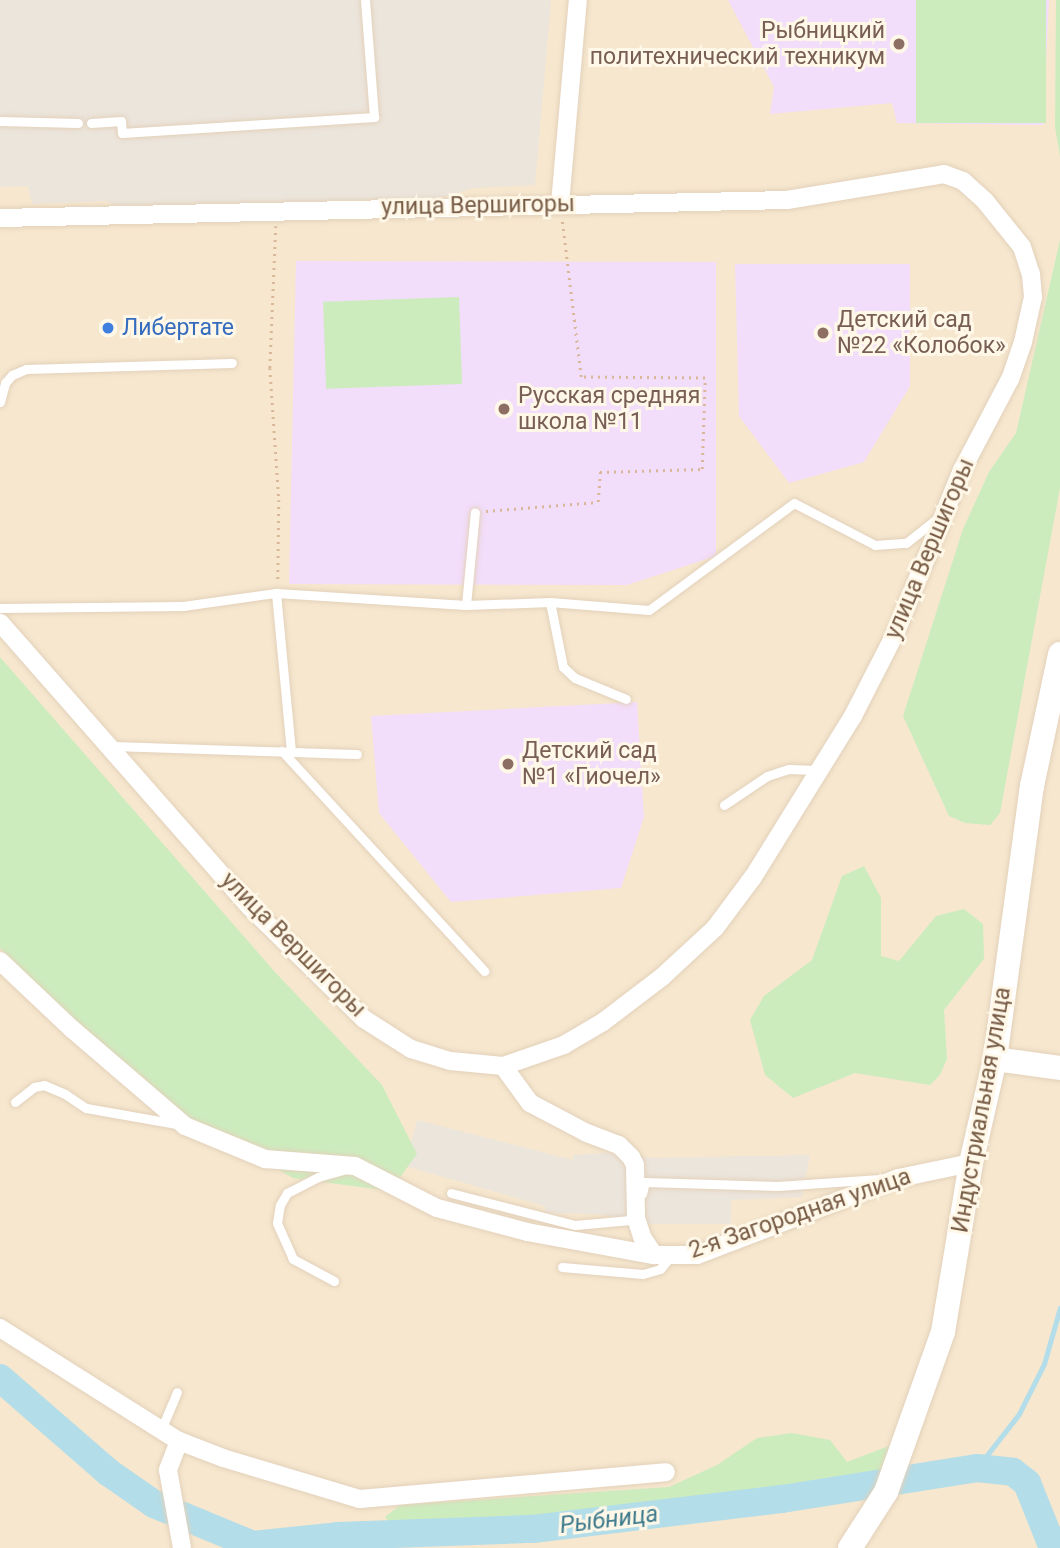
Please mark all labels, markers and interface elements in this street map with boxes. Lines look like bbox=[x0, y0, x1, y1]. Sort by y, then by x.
place label: Рыбницкий политехнический техникум bbox=[590, 17, 885, 71]
marker: Рыбницкий политехнический техникум bbox=[891, 36, 907, 52]
street label: улица Вершигоры bbox=[381, 191, 575, 221]
place label: Детский сад №22 «Колобок» bbox=[837, 306, 1006, 360]
place label: Либертате bbox=[122, 314, 234, 342]
marker: Либертате bbox=[100, 320, 116, 336]
marker: Детский сад №22 «Колобок» bbox=[815, 325, 831, 341]
place label: Русская средняя школа №11 bbox=[518, 382, 700, 436]
marker: Русская средняя школа №11 bbox=[496, 401, 512, 417]
street label: улица Вершигоры bbox=[879, 455, 981, 643]
place label: Детский сад №1 «Гиочел» bbox=[522, 737, 661, 791]
marker: Детский сад №1 «Гиочел» bbox=[500, 756, 516, 772]
street label: улица Вершигоры bbox=[215, 867, 371, 1023]
street label: Индустриальная улица bbox=[947, 985, 1017, 1235]
street label: 2-я Загородная улица bbox=[686, 1163, 914, 1265]
water label: Рыбница bbox=[558, 1500, 660, 1540]

